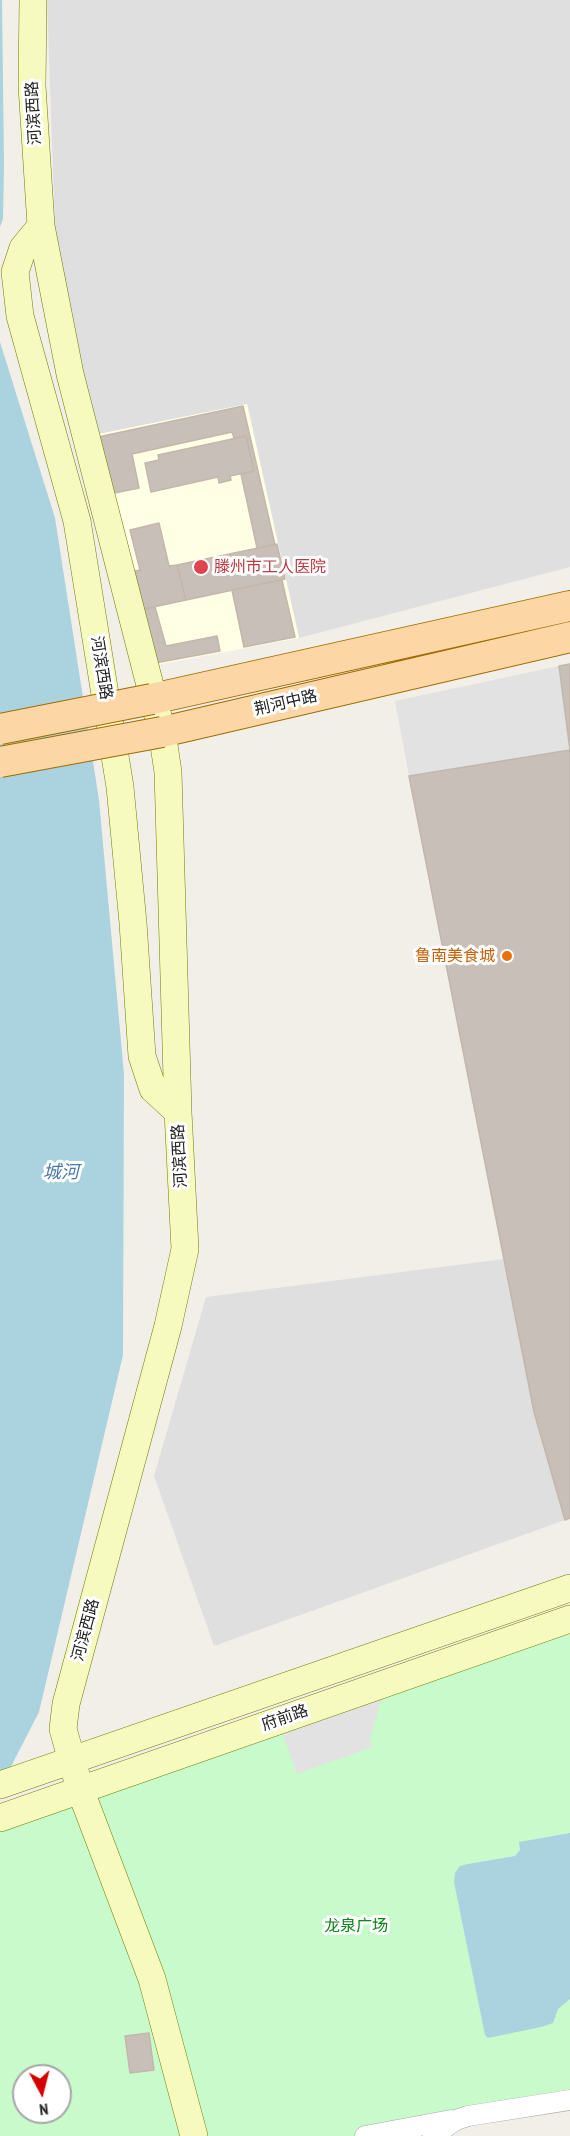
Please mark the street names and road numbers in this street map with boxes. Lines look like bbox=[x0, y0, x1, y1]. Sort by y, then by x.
street label: 河滨西路 bbox=[23, 81, 45, 145]
street label: 河滨西路 bbox=[87, 635, 115, 701]
street label: 荆河中路 bbox=[253, 686, 319, 720]
street label: 河滨西路 bbox=[169, 1124, 191, 1188]
street label: 河滨西路 bbox=[68, 1597, 104, 1663]
street label: 府前路 bbox=[259, 1701, 311, 1735]

